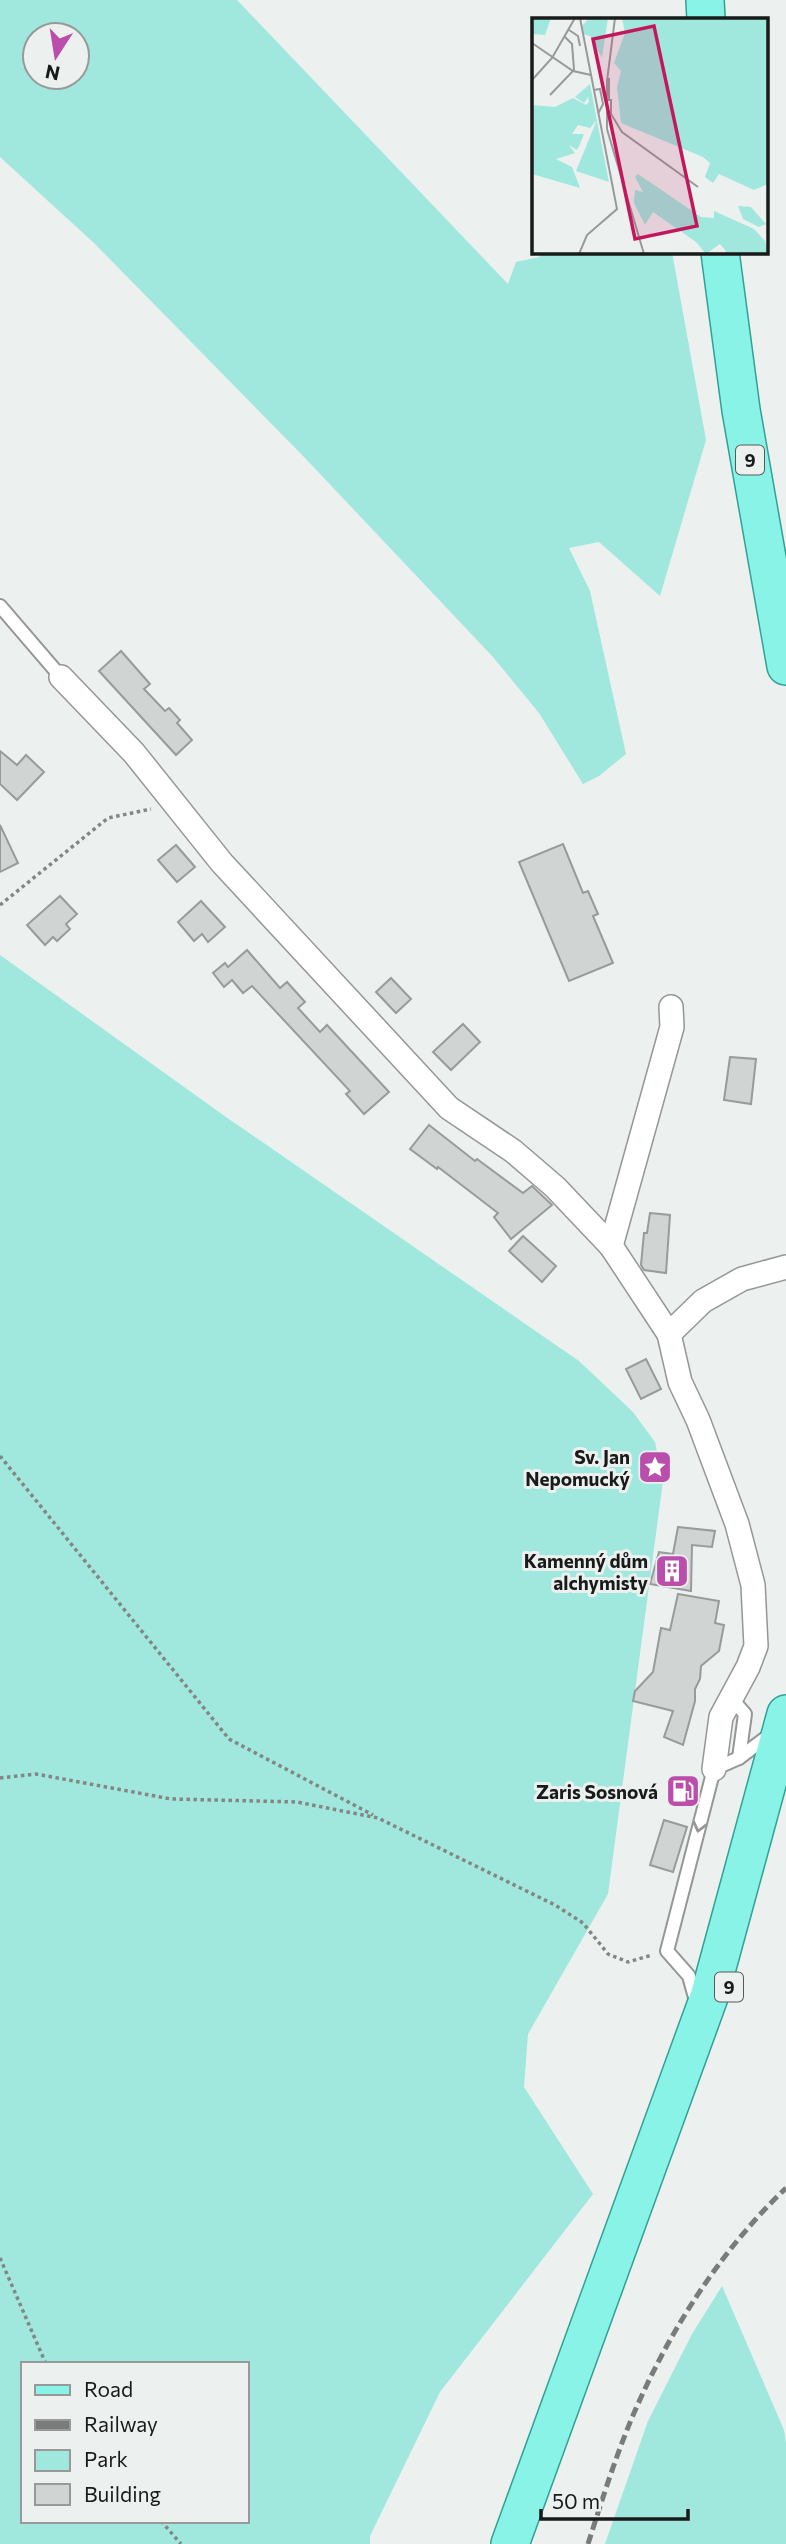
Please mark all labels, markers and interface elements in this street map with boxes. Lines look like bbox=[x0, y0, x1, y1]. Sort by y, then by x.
inset map bbox=[532, 18, 768, 254]
north arrow bbox=[21, 21, 91, 91]
text: N bbox=[43, 60, 62, 86]
road number: 9 bbox=[736, 446, 764, 474]
place label: Sv. Jan Nepomucký bbox=[525, 1445, 631, 1490]
place icon: Sv. Jan Nepomucký bbox=[636, 1448, 674, 1486]
place label: Kamenný dům alchymisty bbox=[524, 1549, 649, 1594]
building icon: Kamenný dům alchymisty bbox=[653, 1552, 691, 1590]
fuel station icon: Zaris Sosnová bbox=[664, 1772, 702, 1810]
place label: Zaris Sosnová bbox=[536, 1780, 658, 1803]
one-way arrow bbox=[693, 1821, 707, 1833]
road number: 9 bbox=[715, 1972, 743, 2001]
legend bbox=[21, 2362, 248, 2523]
text: Road bbox=[84, 2376, 133, 2401]
text: Railway bbox=[84, 2411, 158, 2436]
text: Park bbox=[84, 2446, 128, 2471]
scale bar bbox=[541, 2478, 688, 2522]
text: Building bbox=[84, 2481, 161, 2506]
text: 50 m bbox=[552, 2488, 600, 2513]

